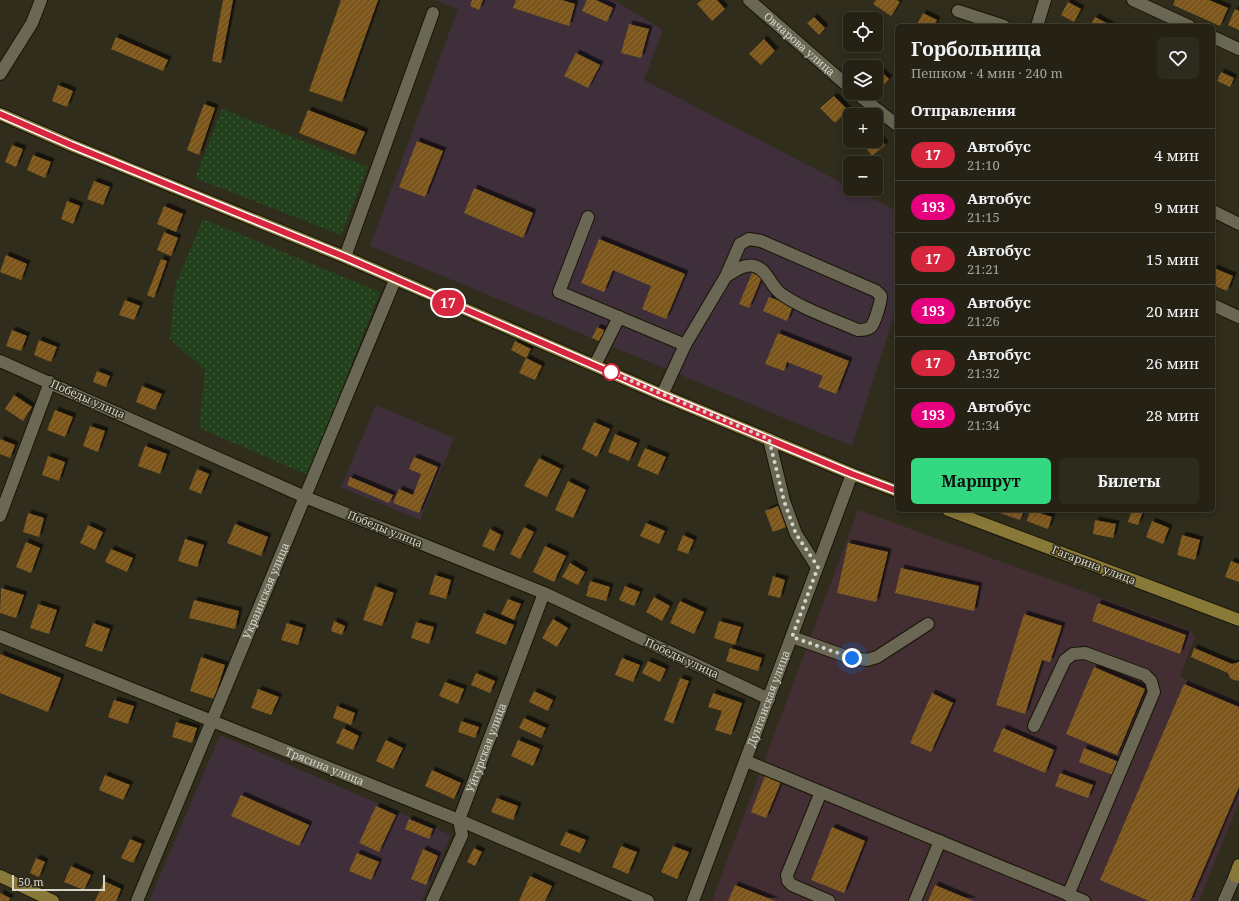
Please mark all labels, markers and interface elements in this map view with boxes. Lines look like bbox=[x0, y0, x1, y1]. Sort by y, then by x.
street label: Овчарова улица bbox=[761, 8, 839, 79]
map controls bbox=[843, 12, 883, 196]
button: locate bbox=[843, 12, 883, 52]
text: Горбольница bbox=[911, 36, 1042, 62]
button: heart bbox=[1157, 37, 1199, 79]
button: layers bbox=[843, 60, 883, 100]
text: Пешком · 4 мин · 240 m bbox=[911, 64, 1063, 82]
text: Отправления bbox=[911, 100, 1016, 120]
button: + bbox=[843, 108, 883, 148]
text: Автобус bbox=[967, 136, 1031, 156]
text: 17 bbox=[925, 145, 941, 164]
text: 4 мин bbox=[1154, 145, 1199, 165]
button: − bbox=[843, 156, 883, 196]
text: 21:10 bbox=[967, 156, 1000, 174]
text: Автобус bbox=[967, 188, 1031, 208]
text: 193 bbox=[921, 197, 945, 216]
text: 9 мин bbox=[1154, 197, 1199, 217]
text: 21:15 bbox=[967, 208, 1000, 226]
text: Автобус bbox=[967, 240, 1031, 260]
text: 17 bbox=[925, 249, 941, 268]
text: 15 мин bbox=[1146, 249, 1199, 269]
text: 21:21 bbox=[967, 260, 1000, 278]
line badge: 17 bbox=[430, 290, 466, 316]
text: Автобус bbox=[967, 292, 1031, 312]
text: 17 bbox=[440, 293, 456, 312]
text: 193 bbox=[921, 301, 945, 320]
text: 20 мин bbox=[1146, 301, 1199, 321]
text: 21:26 bbox=[967, 312, 1000, 330]
text: Автобус bbox=[967, 344, 1031, 364]
text: 17 bbox=[925, 353, 941, 372]
text: 26 мин bbox=[1146, 353, 1199, 373]
unlabelled marker bbox=[602, 363, 620, 381]
text: 21:32 bbox=[967, 364, 1000, 382]
street label: Победы улица bbox=[49, 375, 128, 422]
text: Автобус bbox=[967, 396, 1031, 416]
text: 193 bbox=[921, 405, 945, 424]
text: 28 мин bbox=[1146, 405, 1199, 425]
text: 21:34 bbox=[967, 416, 1000, 434]
button: Маршрут bbox=[911, 458, 1051, 504]
button: Билеты bbox=[1059, 458, 1199, 504]
street label: Победы улица bbox=[345, 507, 425, 550]
street label: Украинская улица bbox=[239, 540, 292, 641]
street label: Гагарина улица bbox=[1050, 542, 1138, 587]
street label: Победы улица bbox=[643, 634, 722, 681]
street label: Дунганская улица bbox=[743, 648, 793, 749]
your location bbox=[842, 648, 862, 668]
street label: Уйгурская улица bbox=[462, 701, 509, 794]
street label: Трясина улица bbox=[283, 743, 367, 788]
scale bar bbox=[12, 873, 105, 892]
text: 50 m bbox=[18, 874, 44, 889]

